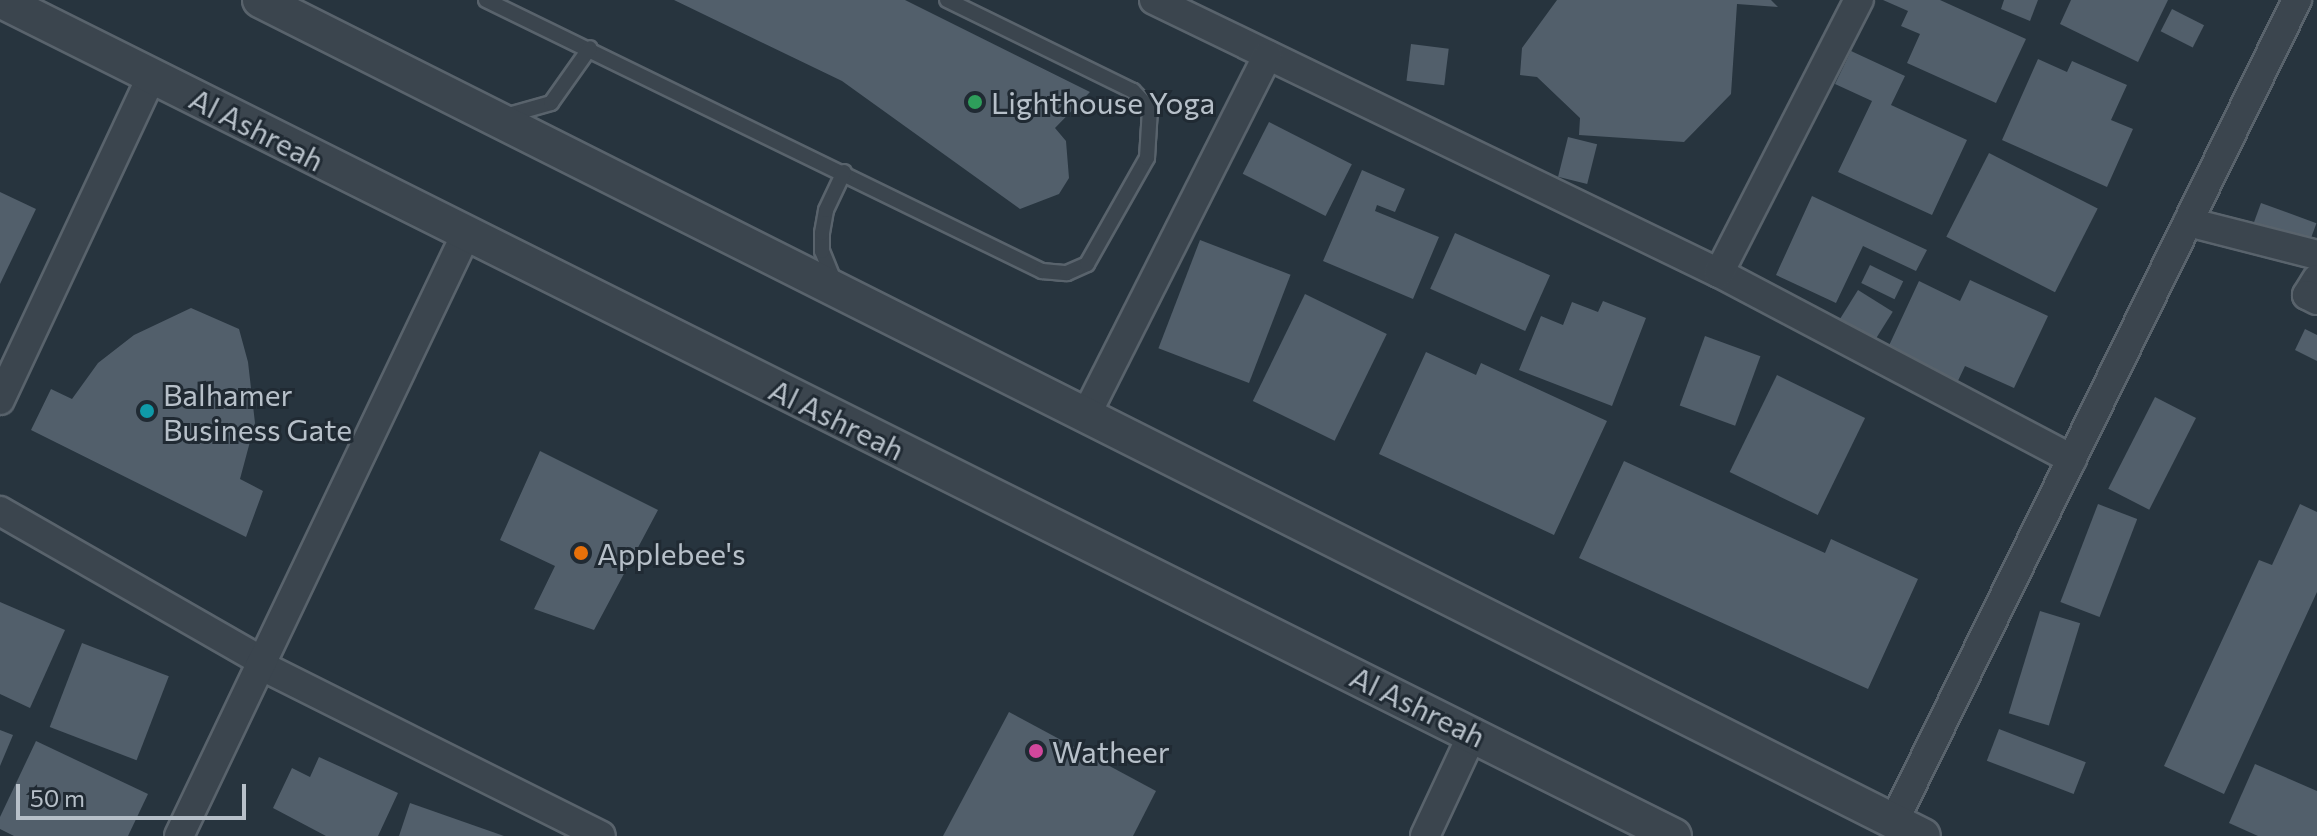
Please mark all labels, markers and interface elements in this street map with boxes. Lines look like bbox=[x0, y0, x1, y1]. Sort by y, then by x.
street label: Al Ashreah bbox=[184, 80, 330, 178]
place label: Lighthouse Yoga bbox=[991, 84, 1215, 120]
marker: Lighthouse Yoga bbox=[966, 93, 984, 111]
street label: Al Ashreah bbox=[764, 371, 910, 467]
place label: Balhamer Business Gate bbox=[163, 376, 352, 446]
marker: Balhamer Business Gate bbox=[138, 402, 156, 420]
place label: Applebee's bbox=[597, 535, 746, 571]
marker: Applebee's bbox=[572, 544, 590, 562]
street label: Al Ashreah bbox=[1345, 658, 1491, 754]
place label: Watheer bbox=[1052, 733, 1170, 769]
marker: Watheer bbox=[1027, 742, 1045, 760]
scale bar bbox=[20, 768, 250, 818]
text: 50 m bbox=[30, 783, 85, 812]

